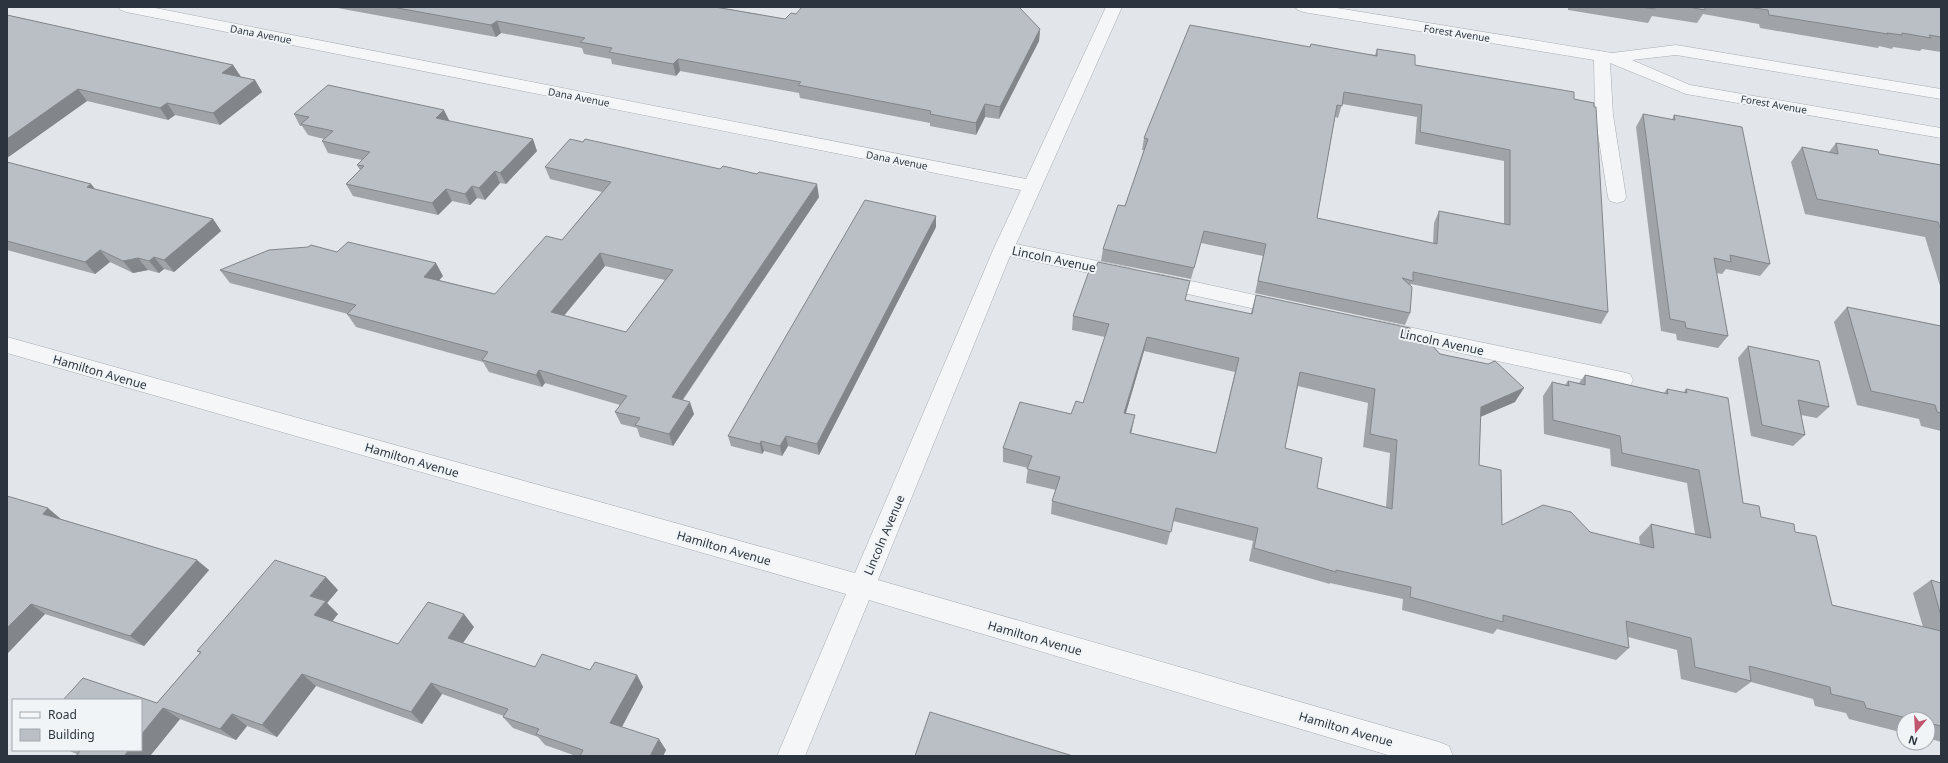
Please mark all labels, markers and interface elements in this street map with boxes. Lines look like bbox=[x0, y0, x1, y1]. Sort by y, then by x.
street label: Dana Avenue bbox=[229, 21, 293, 47]
street label: Forest Avenue bbox=[1423, 21, 1491, 45]
street label: Dana Avenue bbox=[547, 84, 611, 110]
street label: Forest Avenue bbox=[1740, 91, 1809, 117]
street label: Dana Avenue bbox=[865, 147, 929, 173]
street label: Lincoln Avenue bbox=[1010, 242, 1098, 276]
street label: Lincoln Avenue bbox=[1398, 325, 1486, 359]
street label: Hamilton Avenue bbox=[51, 350, 149, 394]
street label: Hamilton Avenue bbox=[363, 438, 461, 482]
street label: Lincoln Avenue bbox=[859, 492, 909, 578]
street label: Hamilton Avenue bbox=[675, 526, 773, 570]
street label: Hamilton Avenue bbox=[986, 616, 1084, 660]
legend bbox=[12, 699, 142, 751]
text: Road bbox=[48, 706, 77, 723]
street label: Hamilton Avenue bbox=[1297, 707, 1395, 751]
north arrow bbox=[1896, 711, 1936, 751]
text: Building bbox=[48, 726, 95, 743]
text: N bbox=[1906, 732, 1919, 750]

